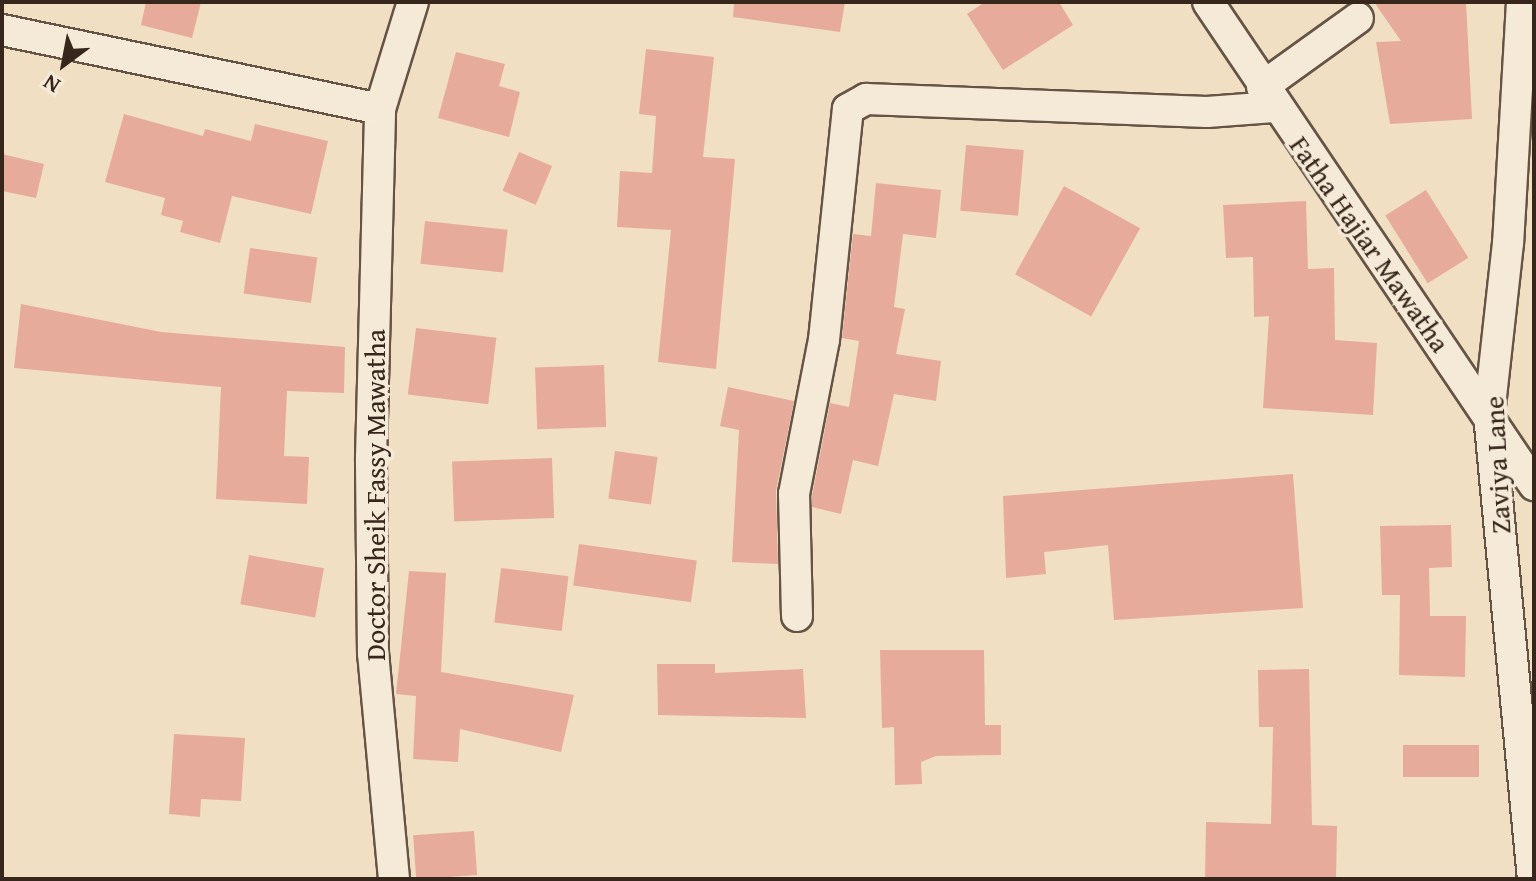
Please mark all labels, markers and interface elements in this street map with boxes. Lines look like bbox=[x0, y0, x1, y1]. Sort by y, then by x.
north arrow bbox=[24, 24, 104, 104]
text: N bbox=[37, 67, 66, 102]
street label: Fatha Hajiar Mawatha bbox=[1283, 129, 1457, 359]
street label: Doctor Sheik Fassy Mawatha bbox=[358, 329, 392, 661]
street label: Zaviya Lane bbox=[1477, 395, 1517, 535]

